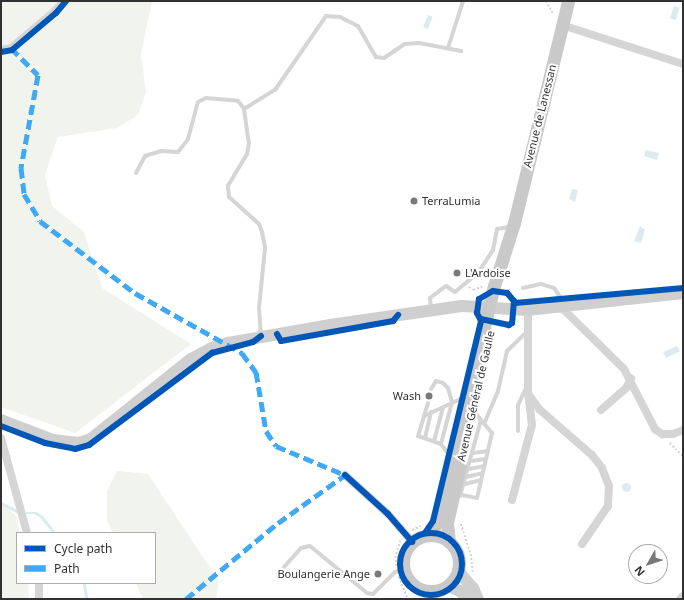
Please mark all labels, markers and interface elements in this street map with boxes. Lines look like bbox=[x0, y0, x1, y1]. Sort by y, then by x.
street label: Avenue de Lanessan bbox=[521, 63, 559, 169]
place label: TerraLumia bbox=[422, 194, 480, 208]
marker: TerraLumia bbox=[409, 196, 419, 206]
place label: L'Ardoise bbox=[465, 266, 511, 280]
marker: L'Ardoise bbox=[452, 268, 462, 278]
street label: Avenue Général de Gaulle bbox=[455, 329, 497, 463]
place label: Wash bbox=[393, 389, 421, 403]
marker: Wash bbox=[424, 391, 434, 401]
legend bbox=[16, 532, 156, 584]
text: Cycle path bbox=[54, 540, 112, 557]
north arrow bbox=[628, 544, 668, 584]
text: Path bbox=[54, 560, 80, 577]
text: N bbox=[630, 563, 648, 579]
place label: Boulangerie Ange bbox=[277, 567, 370, 581]
marker: Boulangerie Ange bbox=[373, 569, 383, 579]

